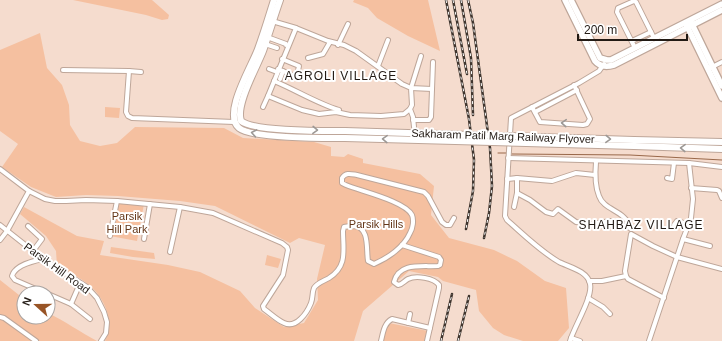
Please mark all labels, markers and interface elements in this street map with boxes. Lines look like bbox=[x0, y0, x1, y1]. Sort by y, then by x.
scale bar bbox=[578, 16, 687, 42]
text: 200 m bbox=[584, 23, 617, 37]
district label: AGROLI VILLAGE bbox=[285, 69, 397, 83]
one-way arrow bbox=[561, 119, 567, 128]
one-way arrow bbox=[312, 126, 318, 135]
street label: Sakharam Patil Marg Railway Flyover bbox=[411, 127, 595, 145]
one-way arrow bbox=[251, 129, 258, 137]
one-way arrow bbox=[382, 135, 388, 143]
one-way arrow bbox=[605, 135, 611, 143]
one-way arrow bbox=[680, 143, 686, 152]
park label: Parsik Hill Park bbox=[107, 210, 148, 235]
park label: Parsik Hills bbox=[349, 218, 404, 230]
district label: SHAHBAZ VILLAGE bbox=[578, 218, 704, 232]
street label: Parsik Hill Road bbox=[22, 240, 92, 296]
north arrow bbox=[16, 285, 56, 325]
text: N bbox=[20, 296, 34, 307]

